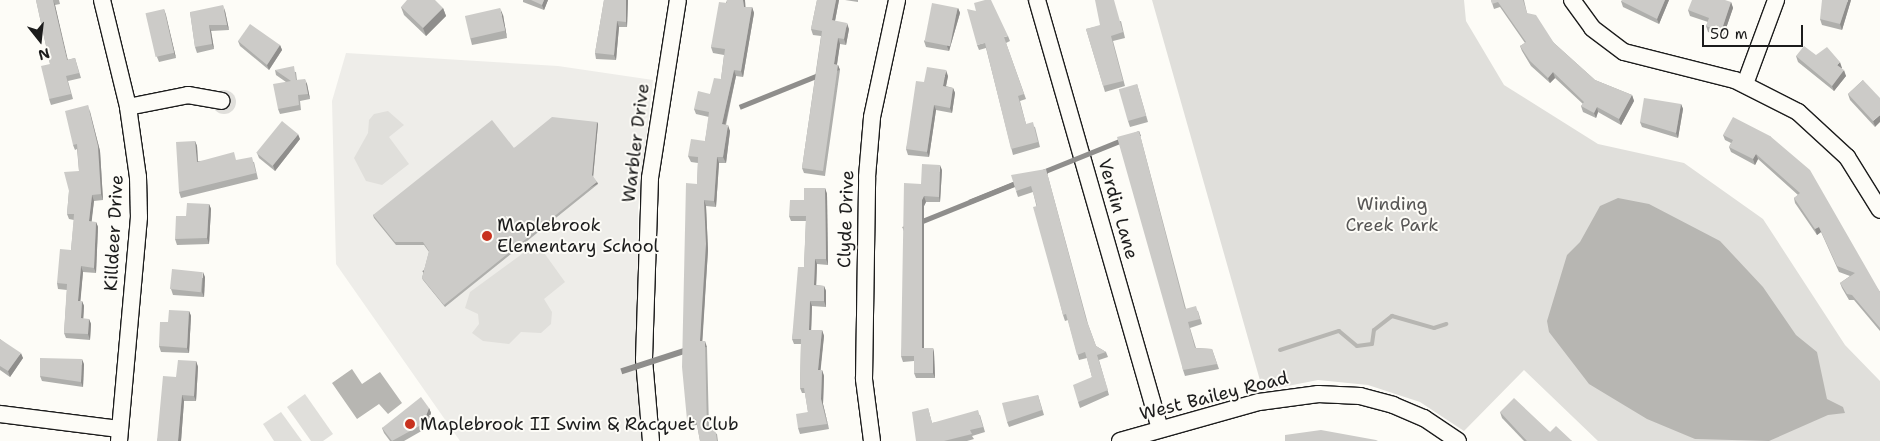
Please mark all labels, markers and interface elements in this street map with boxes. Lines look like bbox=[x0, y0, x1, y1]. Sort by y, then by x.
north arrow bbox=[15, 15, 65, 65]
scale bar bbox=[1705, 15, 1806, 47]
text: 50 m bbox=[1710, 24, 1748, 44]
text: N bbox=[36, 44, 52, 65]
street label: Warbler Drive bbox=[618, 82, 654, 204]
street label: Verdin Lane bbox=[1093, 156, 1143, 262]
street label: Clyde Drive bbox=[833, 170, 859, 268]
street label: Killdeer Drive bbox=[100, 174, 128, 292]
park label: Winding Creek Park bbox=[1345, 194, 1439, 236]
place label: Maplebrook Elementary School bbox=[497, 215, 659, 258]
marker: Maplebrook Elementary School bbox=[481, 230, 493, 242]
street label: West Bailey Road bbox=[1137, 367, 1291, 425]
place label: Maplebrook II Swim & Racquet Club bbox=[420, 413, 739, 435]
marker: Maplebrook II Swim & Racquet Club bbox=[404, 418, 416, 430]

